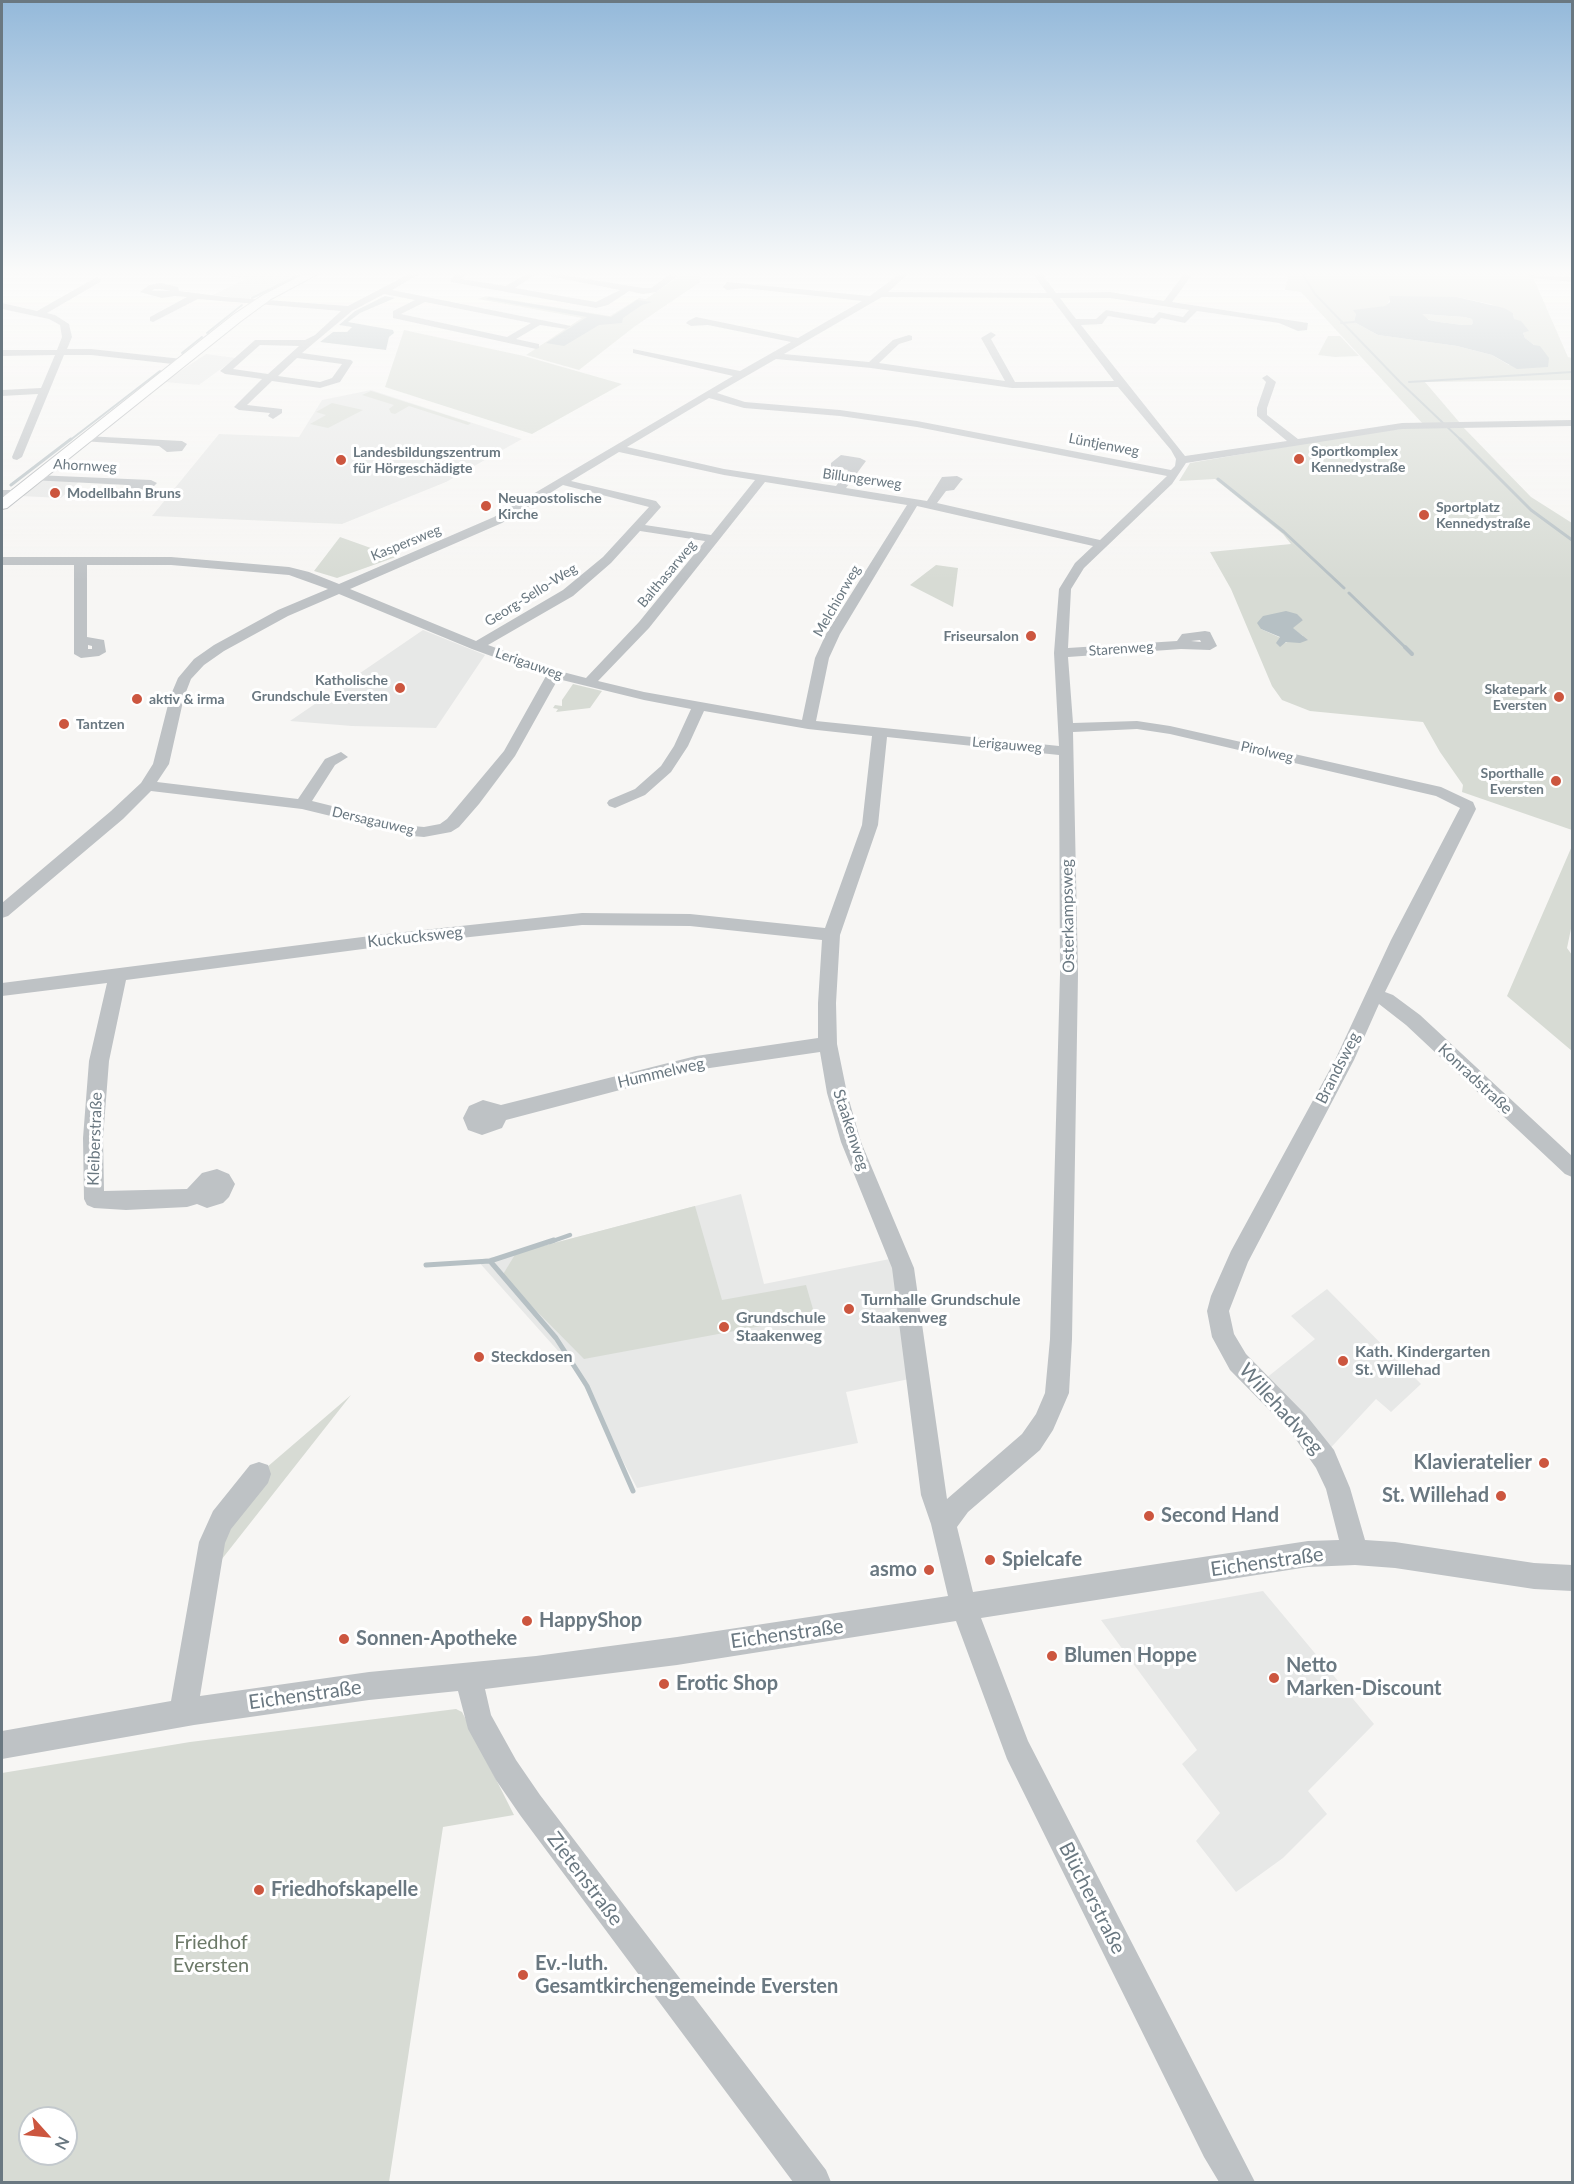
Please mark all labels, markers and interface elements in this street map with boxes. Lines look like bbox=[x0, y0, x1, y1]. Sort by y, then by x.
street label: Lüntjenweg bbox=[1067, 430, 1141, 460]
place label: Sportkomplex Kennedystraße bbox=[1311, 443, 1406, 476]
place label: Landesbildungszentrum für Hörgeschädigte bbox=[353, 444, 501, 476]
marker: Sportkomplex Kennedystraße bbox=[1292, 452, 1306, 466]
marker: Landesbildungszentrum für Hörgeschädigte bbox=[334, 453, 348, 467]
street label: Ahornweg bbox=[53, 456, 117, 476]
street label: Billungerweg bbox=[821, 465, 903, 493]
place label: Modellbahn Bruns bbox=[67, 485, 181, 501]
marker: Modellbahn Bruns bbox=[48, 486, 62, 500]
place label: Neuapostolische Kirche bbox=[498, 490, 602, 522]
marker: Neuapostolische Kirche bbox=[479, 499, 493, 513]
place label: Sportplatz Kennedystraße bbox=[1436, 499, 1531, 532]
marker: Sportplatz Kennedystraße bbox=[1417, 508, 1431, 522]
street label: Kaspersweg bbox=[368, 521, 444, 565]
street label: Balthasarweg bbox=[634, 537, 700, 611]
street label: Georg-Sello-Weg bbox=[482, 560, 580, 630]
street label: Melchiorweg bbox=[810, 562, 864, 640]
place label: Friseursalon bbox=[943, 628, 1019, 644]
marker: Friseursalon bbox=[1024, 629, 1038, 643]
street label: Starenweg bbox=[1088, 638, 1154, 660]
street label: Lerigauweg bbox=[493, 645, 565, 683]
place label: Katholische Grundschule Eversten bbox=[252, 672, 388, 704]
marker: Katholische Grundschule Eversten bbox=[393, 681, 407, 695]
place label: Skatepark Eversten bbox=[1485, 681, 1547, 714]
marker: Skatepark Eversten bbox=[1552, 690, 1566, 704]
place label: aktiv & irma bbox=[149, 691, 225, 707]
marker: aktiv & irma bbox=[130, 692, 144, 706]
place label: Tantzen bbox=[76, 716, 125, 732]
marker: Tantzen bbox=[57, 717, 71, 731]
street label: Lerigauweg bbox=[971, 734, 1043, 756]
street label: Pirolweg bbox=[1239, 738, 1295, 766]
place label: Sporthalle Eversten bbox=[1481, 765, 1544, 798]
marker: Sporthalle Eversten bbox=[1549, 774, 1563, 788]
street label: Dersagauweg bbox=[330, 803, 416, 839]
street label: Osterkampsweg bbox=[1057, 859, 1079, 973]
street label: Kuckucksweg bbox=[366, 922, 464, 952]
street label: Brandsweg bbox=[1312, 1029, 1364, 1107]
street label: Konradstraße bbox=[1434, 1040, 1516, 1118]
street label: Hummelweg bbox=[616, 1054, 706, 1092]
street label: Staakenweg bbox=[829, 1087, 873, 1173]
street label: Kleiberstraße bbox=[84, 1092, 106, 1186]
place label: Turnhalle Grundschule Staakenweg bbox=[861, 1290, 1021, 1328]
marker: Turnhalle Grundschule Staakenweg bbox=[842, 1302, 856, 1316]
place label: Grundschule Staakenweg bbox=[736, 1308, 826, 1346]
marker: Grundschule Staakenweg bbox=[717, 1320, 731, 1334]
place label: Kath. Kindergarten St. Willehad bbox=[1355, 1342, 1490, 1380]
place label: Steckdosen bbox=[491, 1347, 573, 1367]
marker: Steckdosen bbox=[472, 1350, 486, 1364]
marker: Kath. Kindergarten St. Willehad bbox=[1336, 1354, 1350, 1368]
street label: Willehadweg bbox=[1234, 1359, 1328, 1459]
place label: Klavieratelier bbox=[1414, 1451, 1532, 1475]
marker: Klavieratelier bbox=[1537, 1456, 1551, 1470]
place label: St. Willehad bbox=[1382, 1484, 1489, 1508]
marker: St. Willehad bbox=[1494, 1489, 1508, 1503]
place label: Second Hand bbox=[1161, 1504, 1279, 1528]
marker: Second Hand bbox=[1142, 1509, 1156, 1523]
street label: Eichenstraße bbox=[1209, 1542, 1325, 1582]
place label: Spielcafe bbox=[1002, 1548, 1082, 1572]
marker: Spielcafe bbox=[983, 1553, 997, 1567]
place label: asmo bbox=[870, 1558, 917, 1582]
marker: asmo bbox=[922, 1563, 936, 1577]
place label: HappyShop bbox=[539, 1609, 642, 1633]
marker: HappyShop bbox=[520, 1614, 534, 1628]
street label: Eichenstraße bbox=[729, 1614, 845, 1654]
place label: Sonnen-Apotheke bbox=[356, 1627, 517, 1651]
marker: Sonnen-Apotheke bbox=[337, 1632, 351, 1646]
place label: Blumen Hoppe bbox=[1064, 1644, 1197, 1668]
marker: Blumen Hoppe bbox=[1045, 1649, 1059, 1663]
place label: Netto Marken-Discount bbox=[1286, 1654, 1442, 1701]
marker: Netto Marken-Discount bbox=[1267, 1671, 1281, 1685]
place label: Erotic Shop bbox=[676, 1672, 778, 1696]
street label: Eichenstraße bbox=[247, 1675, 363, 1715]
marker: Erotic Shop bbox=[657, 1677, 671, 1691]
street label: Zietenstraße bbox=[542, 1827, 628, 1931]
street label: Blücherstraße bbox=[1054, 1838, 1130, 1958]
place label: Friedhofskapelle bbox=[271, 1878, 418, 1902]
marker: Friedhofskapelle bbox=[252, 1883, 266, 1897]
park label: Friedhof Eversten bbox=[173, 1931, 249, 1978]
place label: Ev.-luth. Gesamtkirchengemeinde Eversten bbox=[535, 1952, 838, 1999]
marker: Ev.-luth. Gesamtkirchengemeinde Eversten bbox=[516, 1968, 530, 1982]
north arrow bbox=[18, 2106, 78, 2166]
text: N bbox=[51, 2134, 74, 2153]

